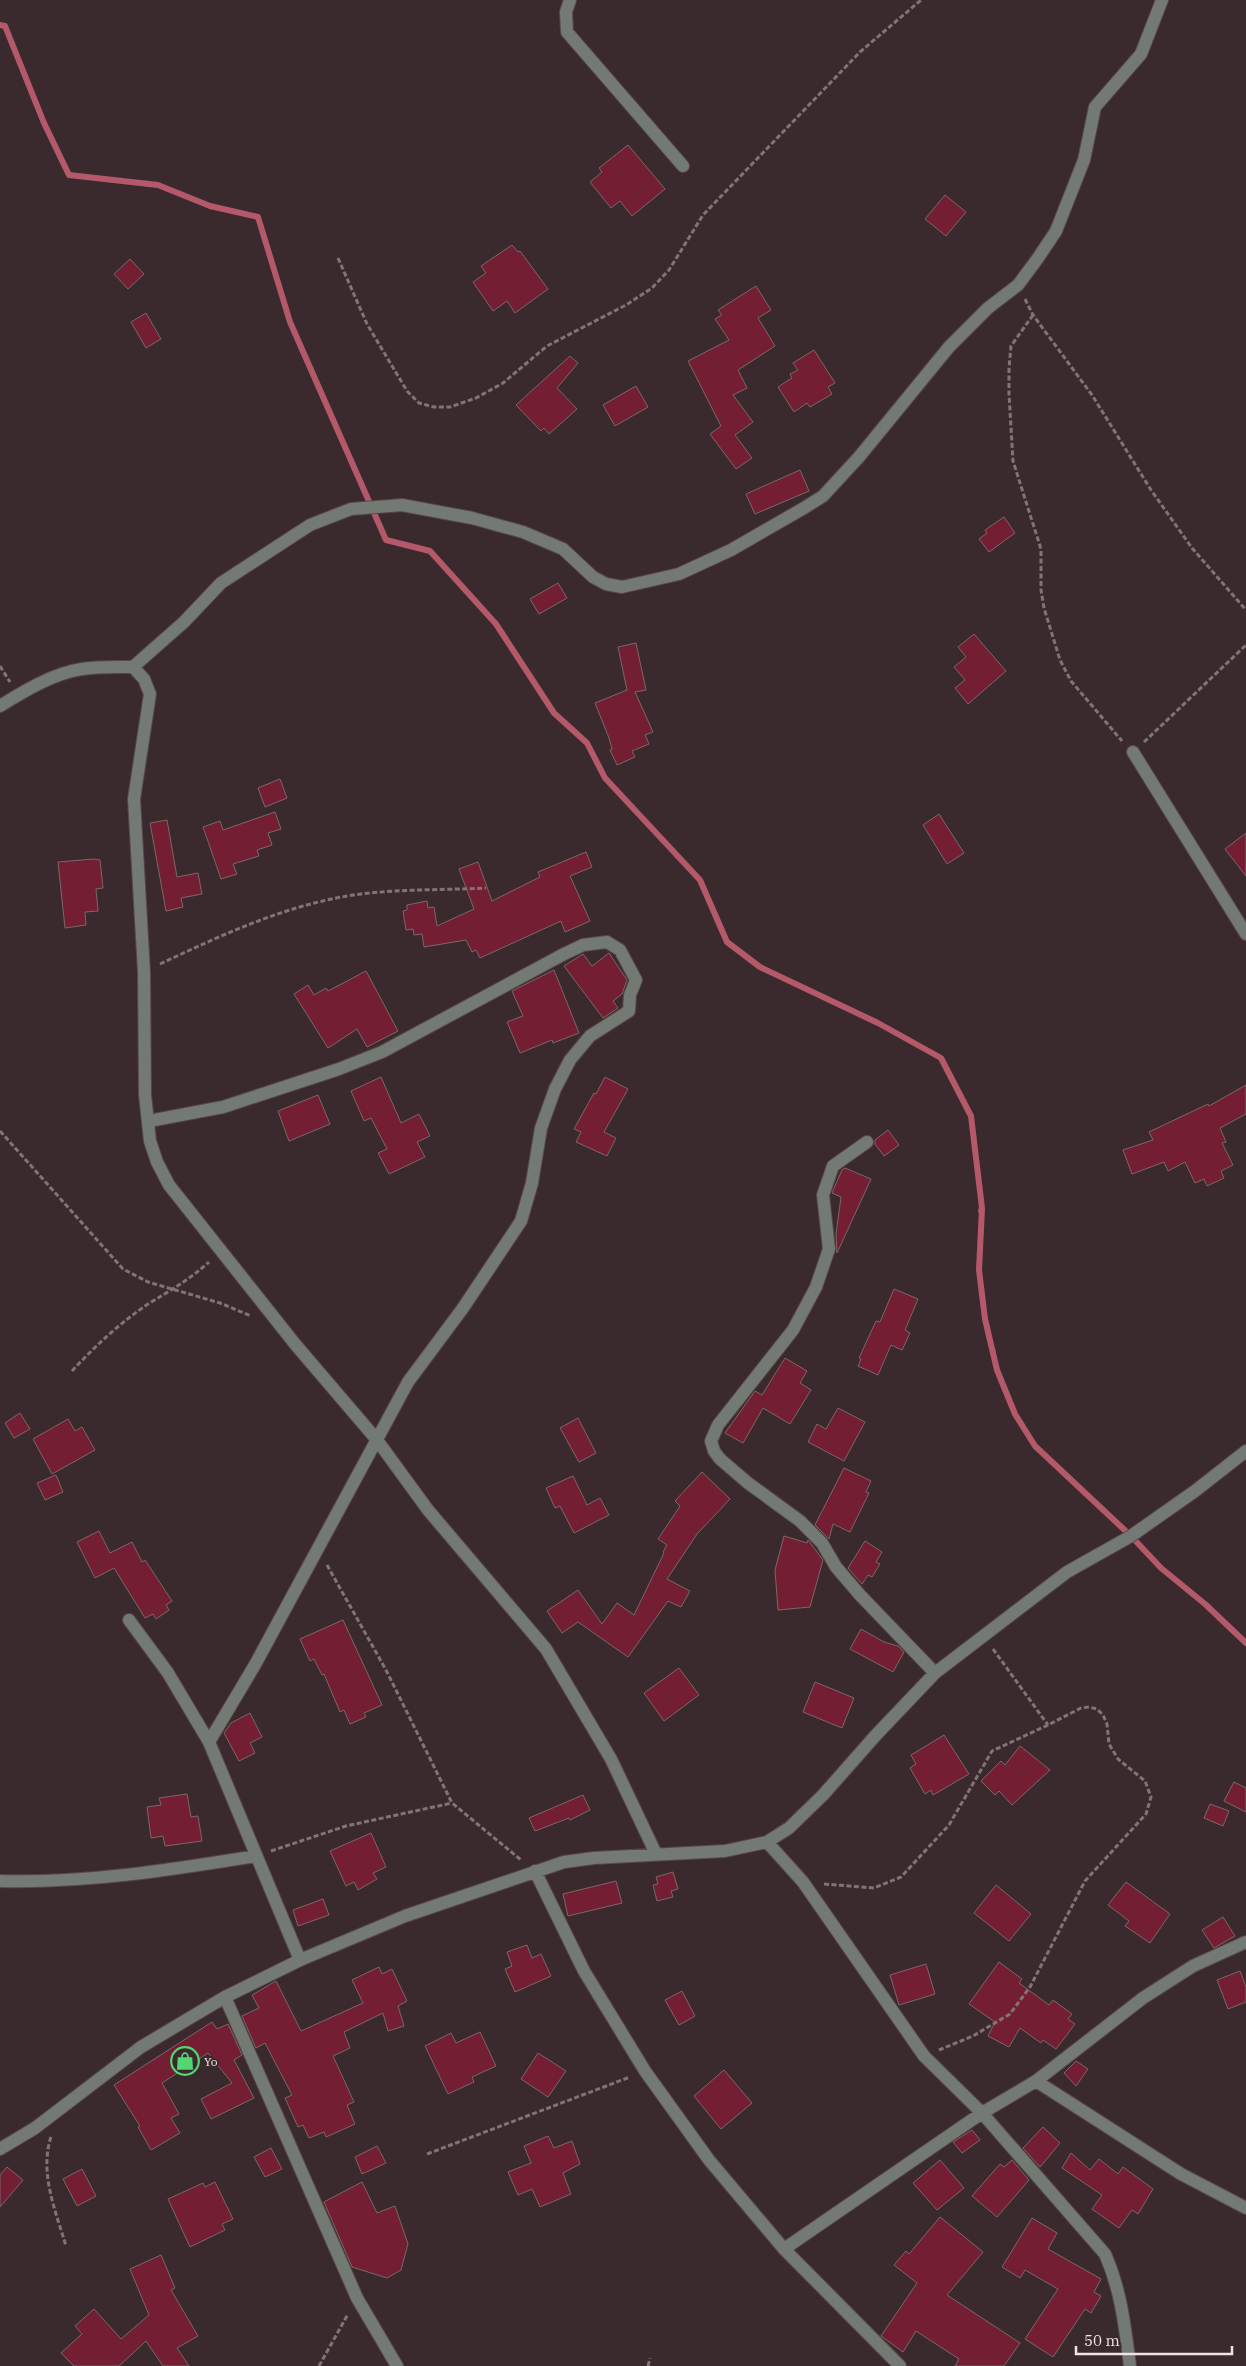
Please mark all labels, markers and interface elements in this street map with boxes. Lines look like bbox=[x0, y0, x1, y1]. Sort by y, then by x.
shop icon: Yo bbox=[170, 2046, 200, 2076]
place label: Yo bbox=[204, 2054, 218, 2069]
scale bar bbox=[1076, 2324, 1232, 2356]
text: 50 m bbox=[1084, 2331, 1120, 2350]

